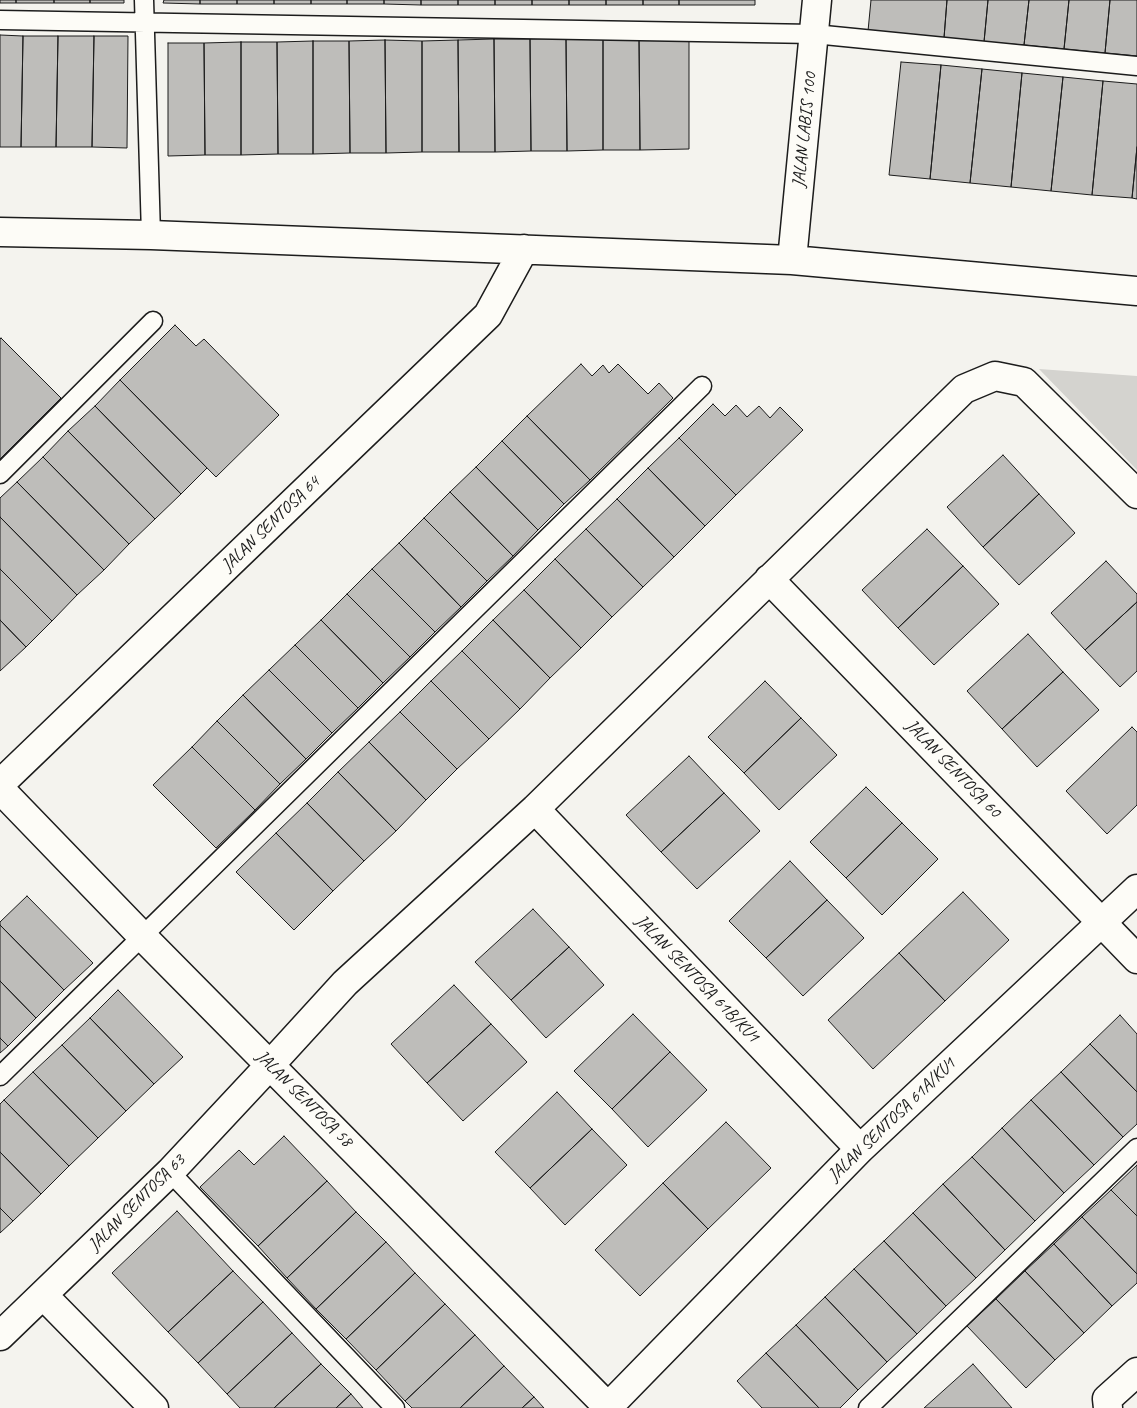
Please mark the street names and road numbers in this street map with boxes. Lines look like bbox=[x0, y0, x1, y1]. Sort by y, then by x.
street label: JALAN LABIS 100 bbox=[788, 71, 822, 189]
street label: JALAN SENTOSA 64 bbox=[217, 472, 325, 576]
street label: JALAN SENTOSA 60 bbox=[901, 715, 1005, 823]
street label: JALAN SENTOSA 61B/KU1 bbox=[630, 911, 764, 1047]
street label: JALAN SENTOSA 58 bbox=[251, 1046, 357, 1152]
street label: JALAN SENTOSA 61A/KU1 bbox=[824, 1054, 960, 1186]
street label: JALAN SENTOSA 63 bbox=[84, 1150, 190, 1256]

